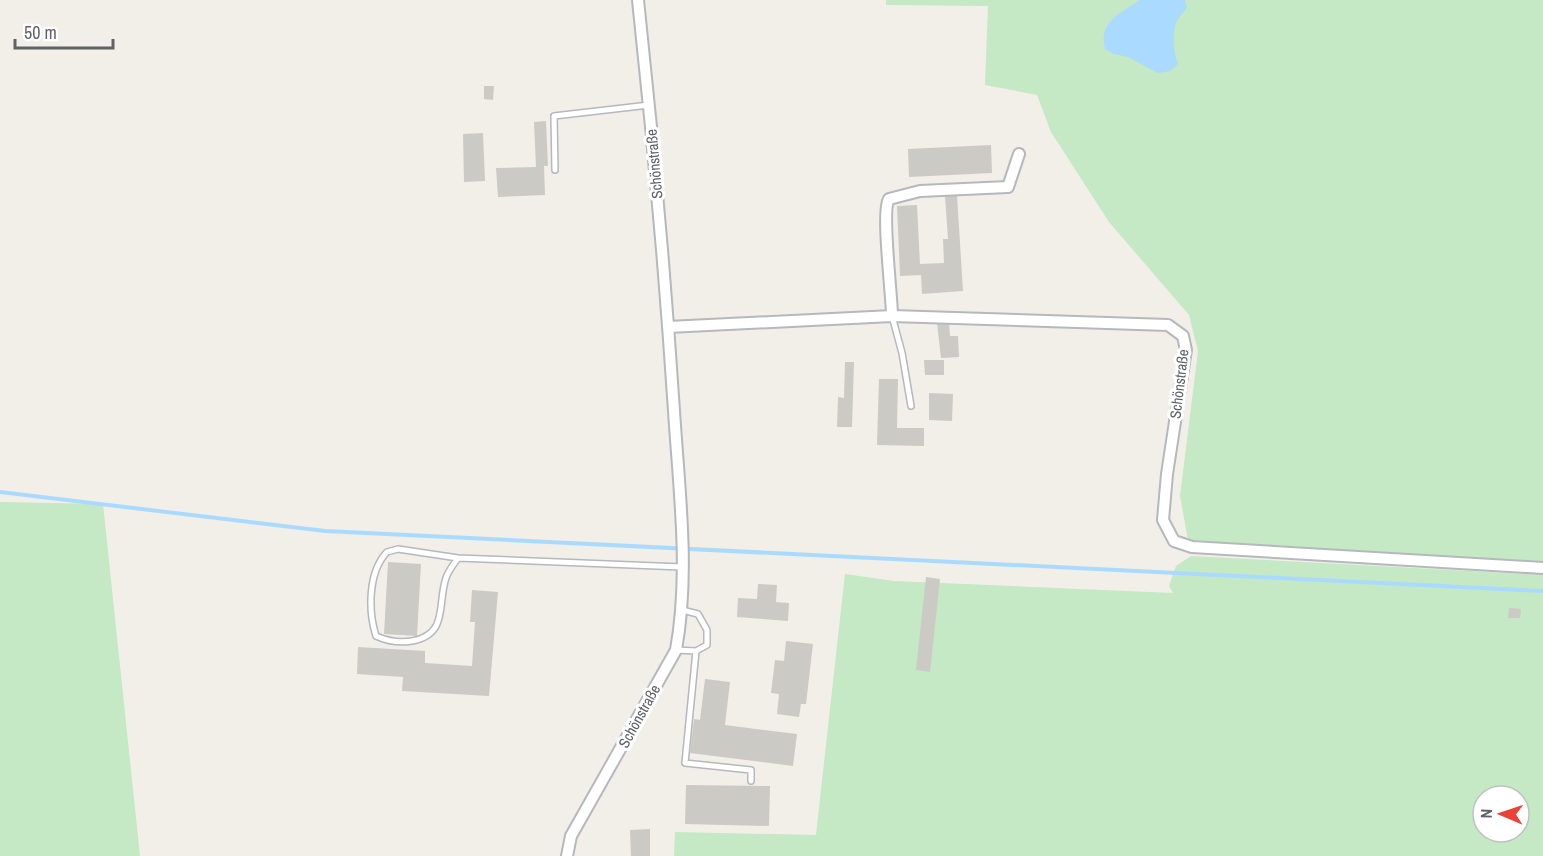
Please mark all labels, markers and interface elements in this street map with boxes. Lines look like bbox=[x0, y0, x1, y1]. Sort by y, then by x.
scale bar bbox=[15, 12, 112, 50]
text: 50 m bbox=[24, 20, 57, 45]
street label: Schönstraße bbox=[640, 128, 667, 200]
street label: Schönstraße bbox=[1164, 348, 1194, 420]
street label: Schönstraße bbox=[613, 680, 665, 752]
north arrow bbox=[1471, 784, 1531, 844]
text: N bbox=[1475, 808, 1497, 819]

